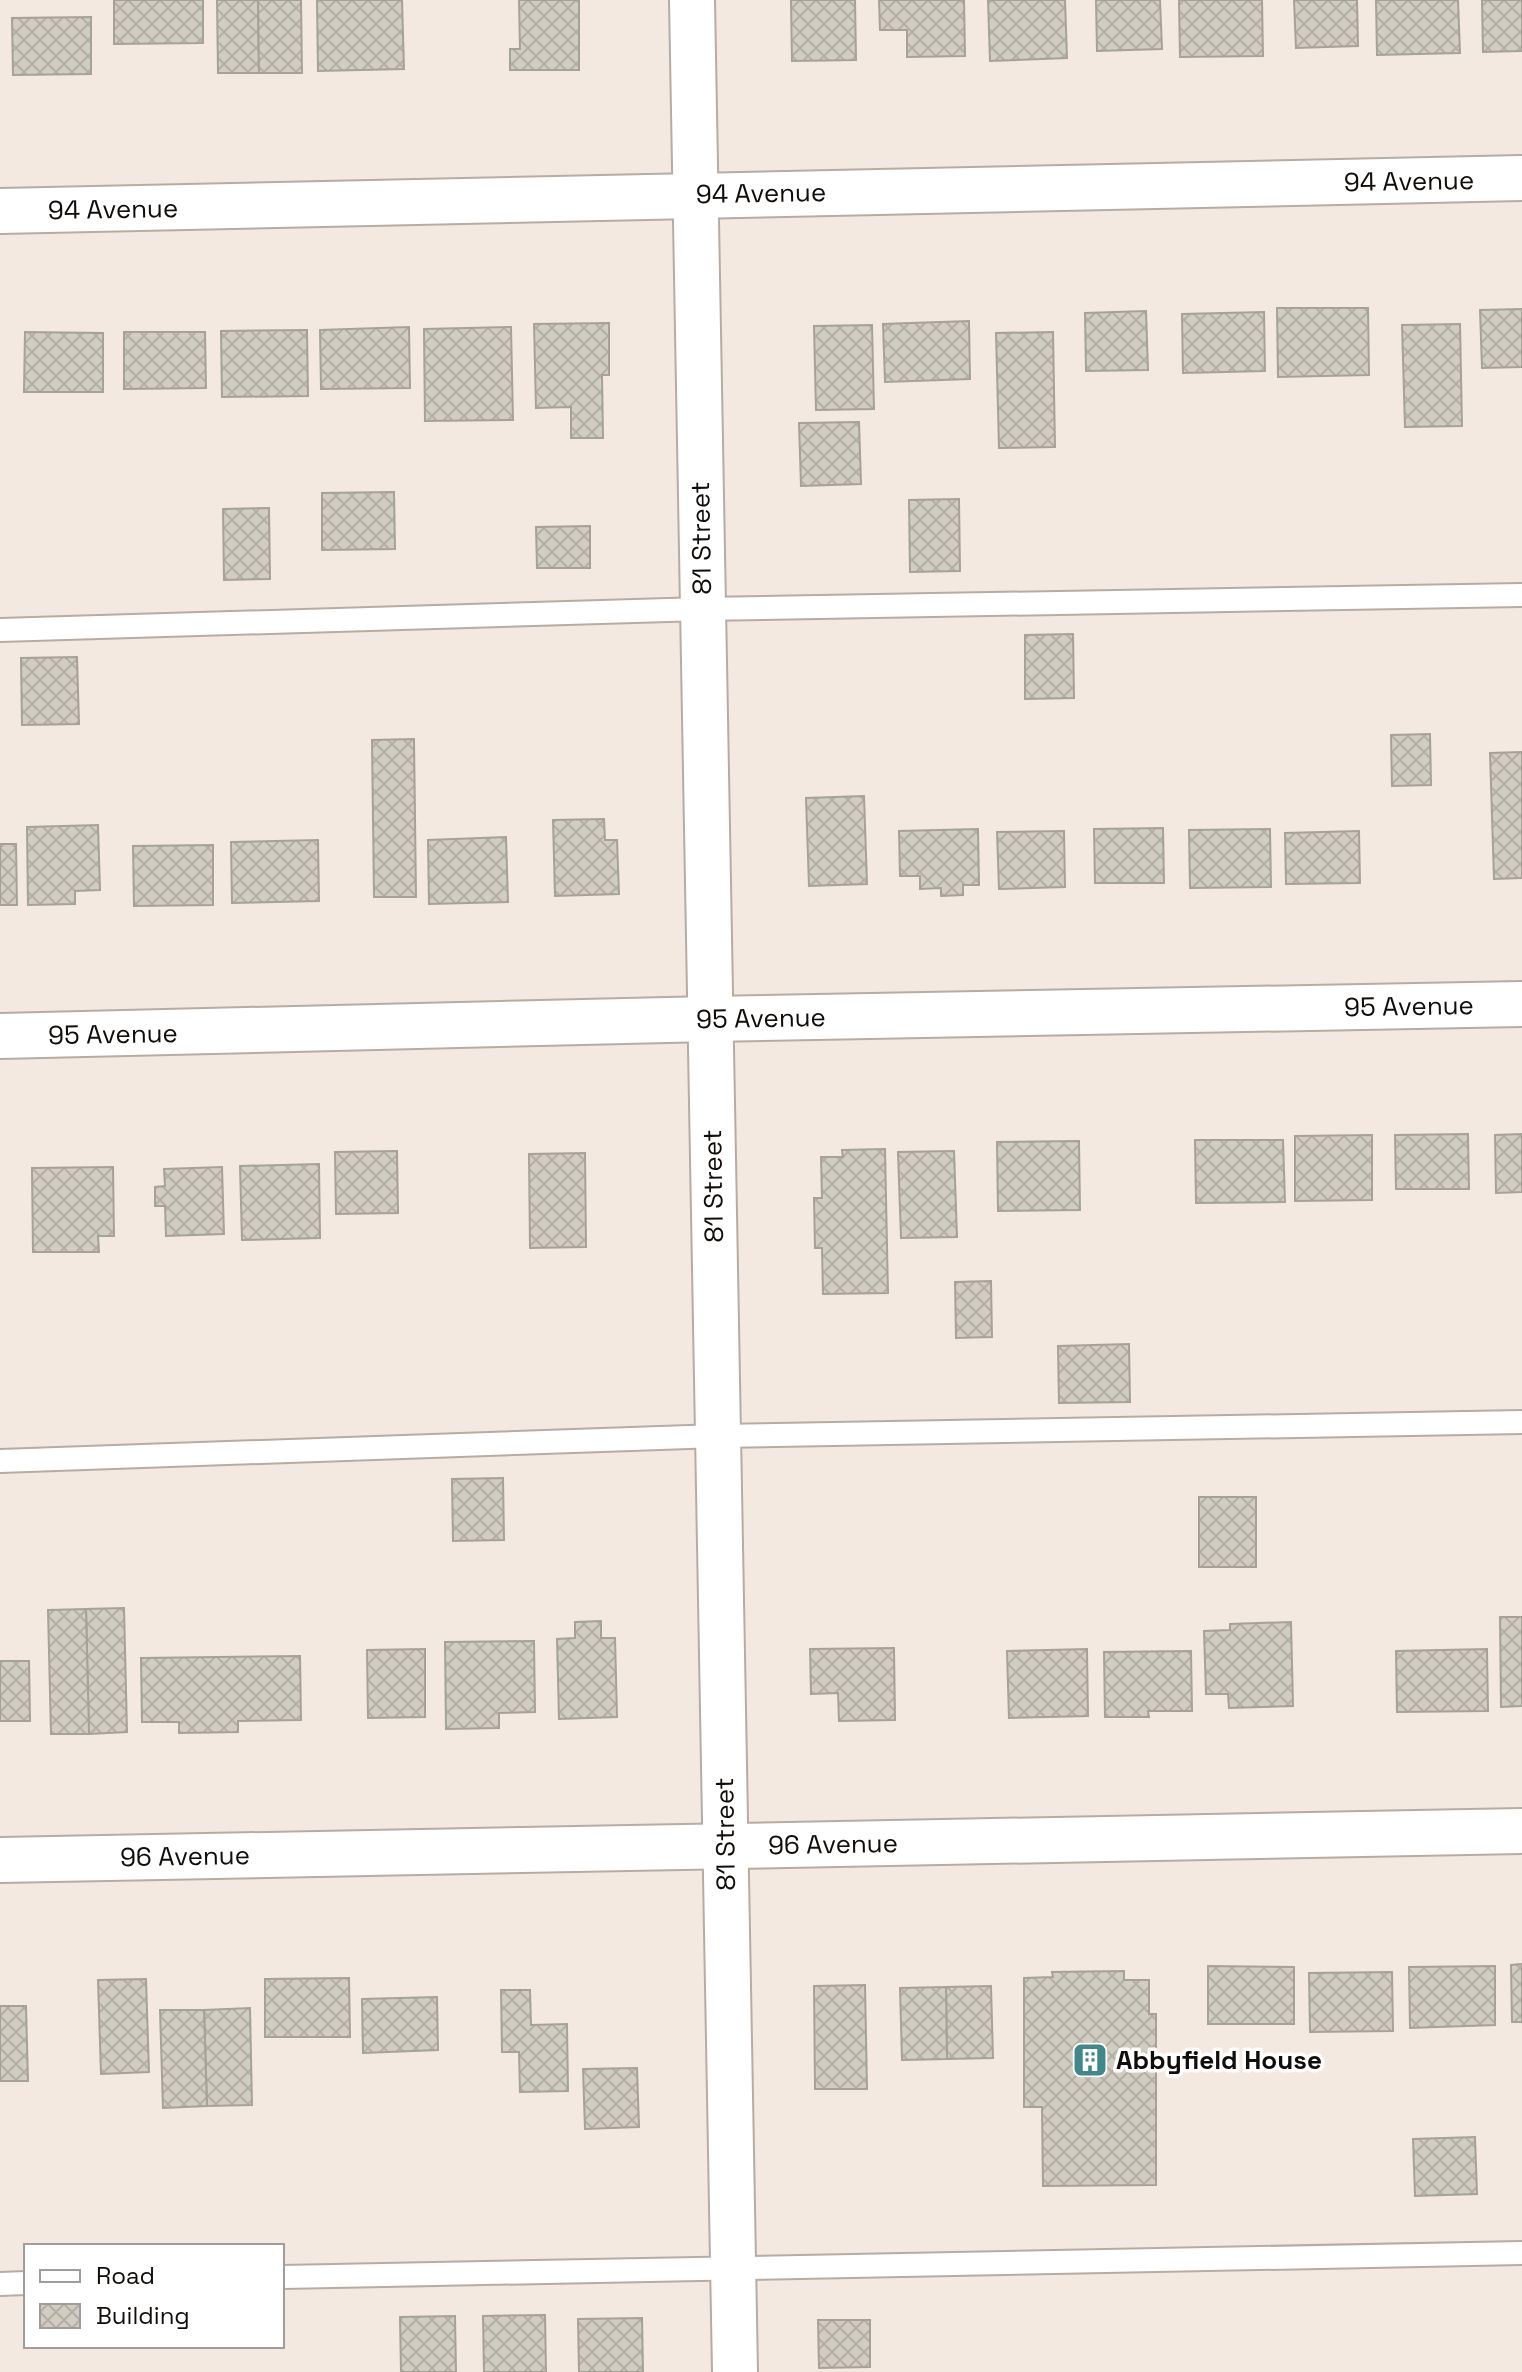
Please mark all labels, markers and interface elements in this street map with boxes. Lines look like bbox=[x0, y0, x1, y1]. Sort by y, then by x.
street label: 94 Avenue bbox=[1344, 163, 1474, 199]
street label: 94 Avenue bbox=[696, 175, 826, 211]
street label: 94 Avenue bbox=[48, 191, 178, 227]
street label: 81 Street bbox=[683, 481, 719, 595]
street label: 95 Avenue bbox=[1344, 988, 1474, 1024]
street label: 95 Avenue bbox=[696, 1000, 826, 1036]
street label: 95 Avenue bbox=[48, 1016, 178, 1052]
street label: 81 Street bbox=[695, 1129, 731, 1243]
street label: 81 Street bbox=[707, 1777, 743, 1891]
street label: 96 Avenue bbox=[768, 1826, 898, 1862]
street label: 96 Avenue bbox=[120, 1838, 250, 1874]
building icon: Abbyfield House bbox=[1071, 2041, 1109, 2079]
place label: Abbyfield House bbox=[1116, 2043, 1322, 2077]
legend bbox=[24, 2244, 284, 2348]
text: Road bbox=[96, 2260, 155, 2291]
text: Building bbox=[96, 2300, 190, 2331]

